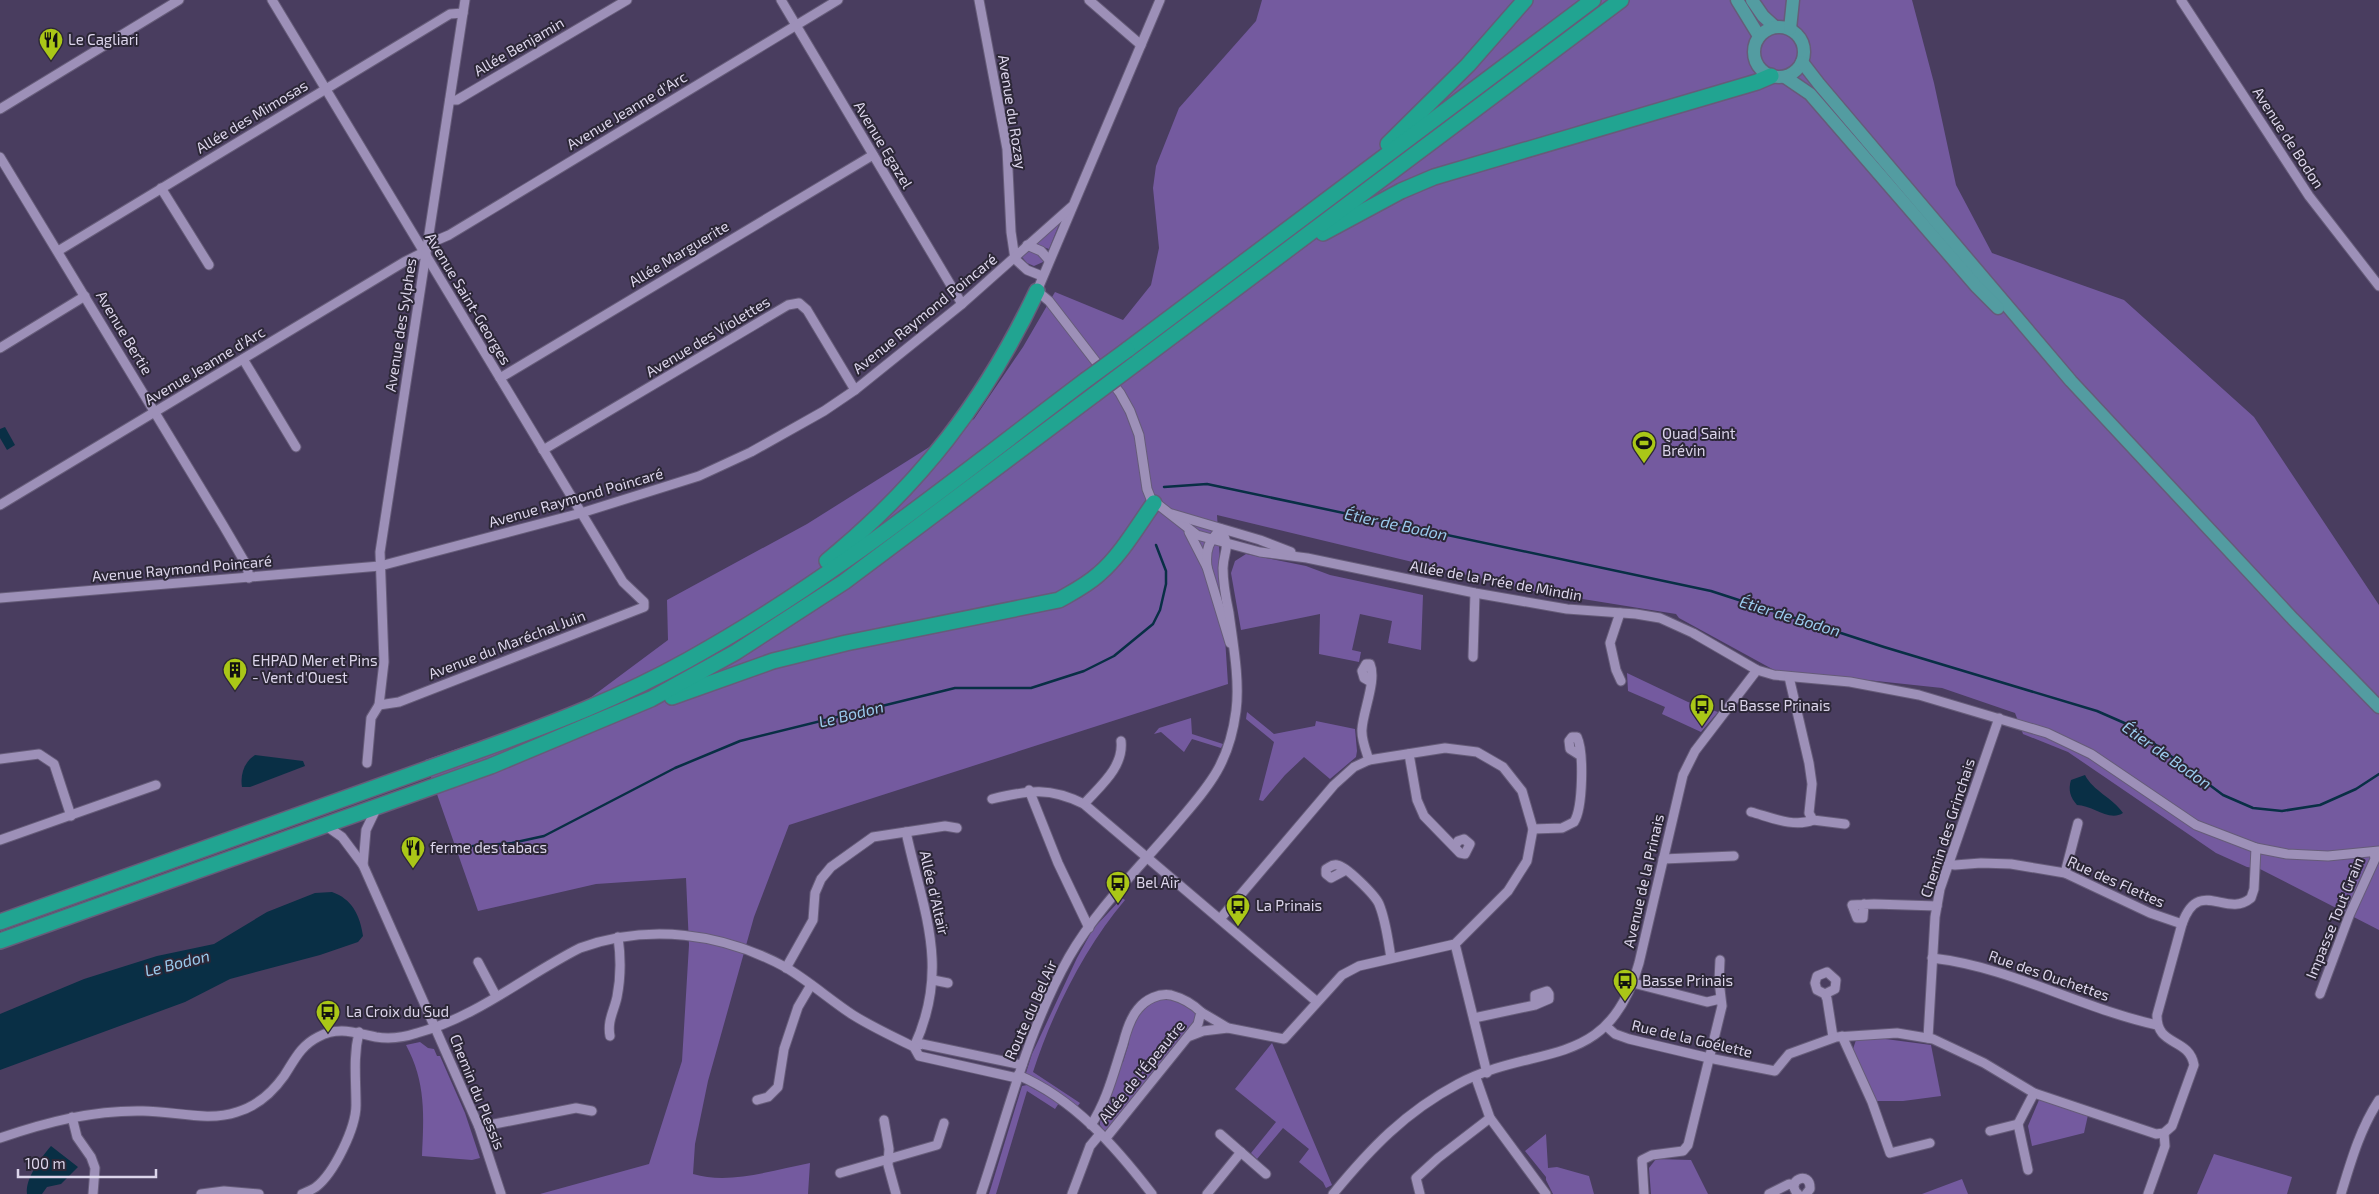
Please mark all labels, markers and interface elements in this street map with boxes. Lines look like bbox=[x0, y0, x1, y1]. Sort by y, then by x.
street label: Allée Benjamin bbox=[470, 13, 567, 80]
restaurant icon: Le Cagliari bbox=[38, 27, 64, 61]
place label: Le Cagliari bbox=[68, 30, 138, 48]
street label: Avenue du Rozay bbox=[995, 53, 1031, 170]
street label: Avenue Jeanne d'Arc bbox=[563, 67, 690, 153]
street label: Allée des Mimosas bbox=[192, 76, 311, 157]
street label: Avenue de Bodon bbox=[2249, 83, 2328, 192]
street label: Avenue Egazel bbox=[851, 98, 917, 192]
street label: Allée Marguerite bbox=[625, 216, 732, 290]
street label: Avenue Saint-Georges bbox=[422, 229, 515, 368]
street label: Avenue Raymond Poincaré bbox=[849, 249, 1000, 377]
street label: Avenue des Sylphes bbox=[381, 257, 419, 393]
street label: Avenue Bertie bbox=[93, 287, 157, 378]
street label: Avenue des Violettes bbox=[642, 292, 773, 380]
street label: Avenue Jeanne d'Arc bbox=[141, 322, 268, 408]
place label: Quad Saint Brévin bbox=[1662, 424, 1736, 459]
sports icon: Quad Saint Brévin bbox=[1631, 430, 1657, 464]
street label: Avenue Raymond Poincaré bbox=[486, 464, 665, 531]
water label: Étier de Bodon bbox=[1343, 503, 1449, 544]
street label: Avenue Raymond Poincaré bbox=[91, 551, 273, 585]
street label: Allée de la Prée de Mindin bbox=[1409, 556, 1584, 604]
water label: Étier de Bodon bbox=[1737, 591, 1843, 640]
street label: Avenue du Maréchal Juin bbox=[426, 606, 588, 682]
place label: EHPAD Mer et Pins - Vent d'Ouest bbox=[252, 651, 378, 686]
building icon: EHPAD Mer et Pins - Vent d'Ouest bbox=[222, 657, 248, 691]
bus stop icon: La Basse Prinais bbox=[1689, 693, 1715, 727]
water label: Le Bodon bbox=[816, 696, 885, 731]
place label: La Basse Prinais bbox=[1720, 696, 1830, 714]
water label: Étier de Bodon bbox=[2119, 717, 2216, 792]
street label: Chemin des Grinchais bbox=[1916, 756, 1978, 900]
street label: Avenue de la Prinais bbox=[1619, 812, 1667, 949]
restaurant icon: ferme des tabacs bbox=[400, 835, 426, 869]
place label: ferme des tabacs bbox=[430, 838, 547, 856]
street label: Allée d'Altaïr bbox=[917, 849, 953, 937]
street label: Rue des Flettes bbox=[2065, 852, 2168, 911]
street label: Impasse Tout Grain bbox=[2301, 854, 2367, 981]
bus stop icon: Bel Air bbox=[1105, 870, 1131, 904]
place label: Bel Air bbox=[1136, 873, 1180, 891]
bus stop icon: La Prinais bbox=[1225, 893, 1251, 927]
place label: La Prinais bbox=[1256, 896, 1322, 914]
water label: Le Bodon bbox=[142, 945, 211, 980]
street label: Rue des Ouchettes bbox=[1987, 946, 2112, 1004]
street label: Route du Bel Air bbox=[1000, 957, 1060, 1062]
bus stop icon: Basse Prinais bbox=[1612, 968, 1638, 1002]
place label: Basse Prinais bbox=[1642, 971, 1733, 989]
bus stop icon: La Croix du Sud bbox=[315, 999, 341, 1033]
place label: La Croix du Sud bbox=[346, 1002, 449, 1020]
street label: Rue de la Goélette bbox=[1630, 1015, 1754, 1061]
street label: Allée de l'Épeautre bbox=[1094, 1017, 1188, 1126]
street label: Chemin du Plessis bbox=[447, 1031, 509, 1152]
scale bar bbox=[18, 1146, 155, 1178]
text: 100 m bbox=[25, 1154, 66, 1172]

